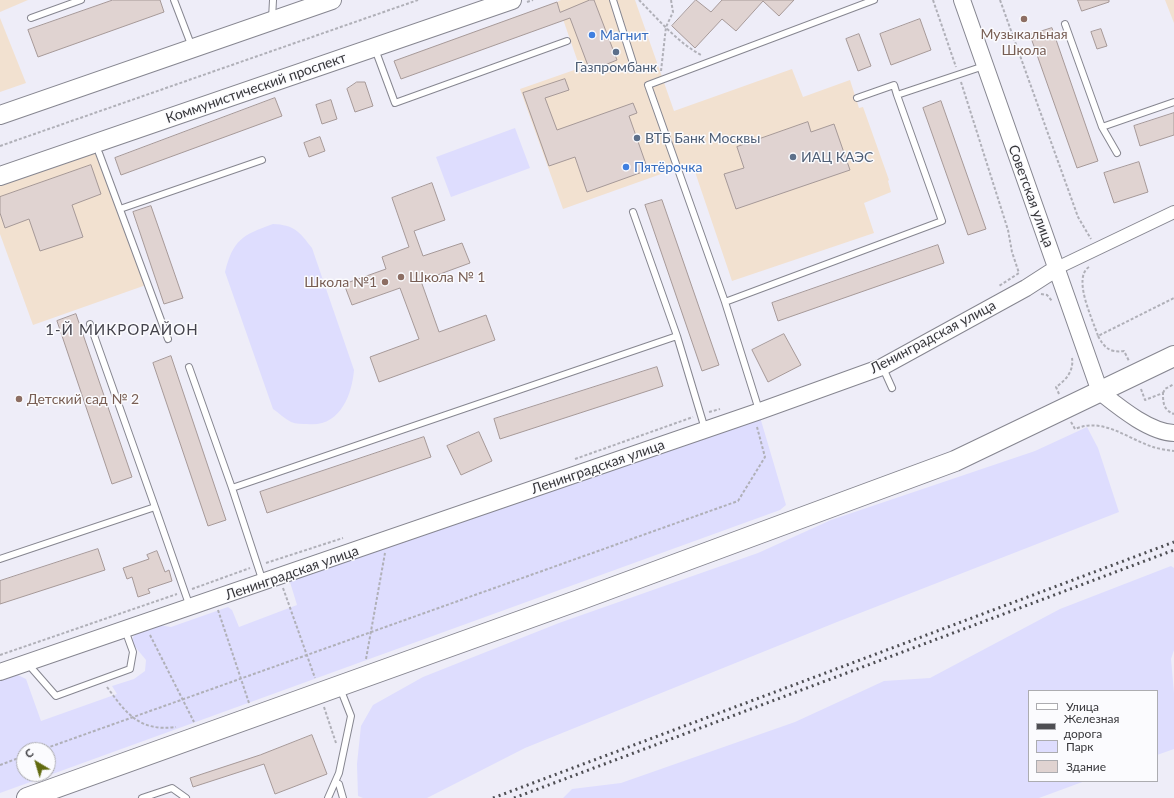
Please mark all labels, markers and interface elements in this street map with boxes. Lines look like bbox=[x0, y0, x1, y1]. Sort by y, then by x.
marker: Музыкальная Школа bbox=[1019, 14, 1029, 24]
place label: Музыкальная Школа bbox=[980, 26, 1068, 58]
place label: Магнит bbox=[600, 27, 649, 43]
marker: Магнит bbox=[587, 30, 597, 40]
marker: Газпромбанк bbox=[611, 47, 621, 57]
street label: Коммунистический проспект bbox=[164, 49, 348, 127]
place label: Газпромбанк bbox=[575, 59, 657, 75]
place label: ВТБ Банк Москвы bbox=[645, 130, 760, 146]
marker: ВТБ Банк Москвы bbox=[632, 133, 642, 143]
street label: Советская улица bbox=[1005, 142, 1057, 250]
place label: ИАЦ КАЭС bbox=[801, 149, 873, 165]
marker: ИАЦ КАЭС bbox=[788, 152, 798, 162]
place label: Пятёрочка bbox=[634, 159, 702, 175]
marker: Пятёрочка bbox=[621, 162, 631, 172]
place label: Школа № 1 bbox=[409, 269, 485, 285]
marker: Школа № 1 bbox=[396, 272, 406, 282]
place label: Школа №1 bbox=[304, 274, 377, 290]
marker: Школа №1 bbox=[380, 277, 390, 287]
street label: Ленинградская улица bbox=[867, 297, 999, 377]
district label: 1-Й МИКРОРАЙОН bbox=[45, 321, 199, 339]
place label: Детский сад № 2 bbox=[27, 391, 139, 407]
marker: Детский сад № 2 bbox=[14, 394, 24, 404]
street label: Ленинградская улица bbox=[529, 436, 667, 498]
street label: Ленинградская улица bbox=[223, 542, 361, 604]
legend bbox=[1028, 690, 1158, 782]
text: Улица bbox=[1066, 699, 1099, 714]
text: Железная дорога bbox=[1064, 711, 1119, 741]
text: Парк bbox=[1066, 739, 1094, 754]
north arrow bbox=[16, 742, 56, 782]
text: С bbox=[22, 746, 36, 760]
text: Здание bbox=[1066, 759, 1106, 774]

